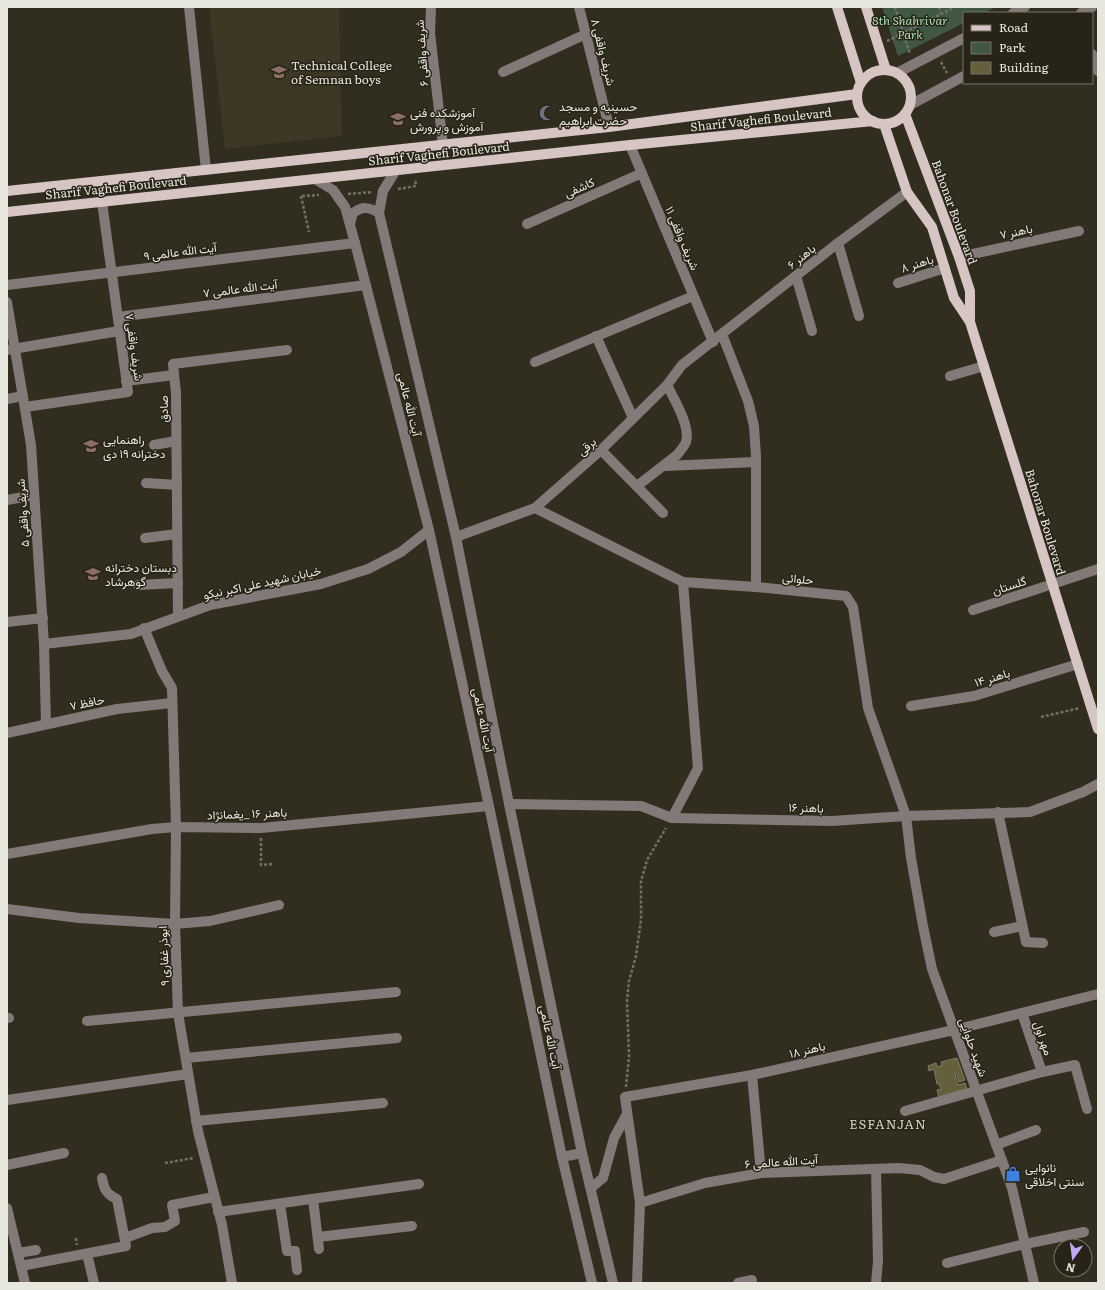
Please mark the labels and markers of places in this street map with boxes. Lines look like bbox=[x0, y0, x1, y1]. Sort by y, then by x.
place label: Technical College of Semnan boys bbox=[291, 56, 392, 88]
school or university icon: Technical College of Semnan boys bbox=[270, 63, 288, 81]
place label: حسینیه و مسجد حضرت ابراهیم bbox=[559, 97, 637, 129]
place label: آموزشکده فنی آموزش و پرورش bbox=[410, 103, 485, 135]
mosque icon: حسینیه و مسجد حضرت ابراهیم bbox=[538, 104, 556, 122]
school or university icon: آموزشکده فنی آموزش و پرورش bbox=[389, 110, 407, 128]
place label: راهنمایی دخترانه ۱۹ دی bbox=[103, 430, 166, 462]
school or university icon: راهنمایی دخترانه ۱۹ دی bbox=[82, 437, 100, 455]
place label: دبستان دخترانه گوهرشاد bbox=[105, 558, 177, 590]
school or university icon: دبستان دخترانه گوهرشاد bbox=[84, 565, 102, 583]
place label: نانوایی سنتی اخلاقی bbox=[1025, 1158, 1084, 1190]
shop icon: نانوایی سنتی اخلاقی bbox=[1004, 1165, 1022, 1183]

